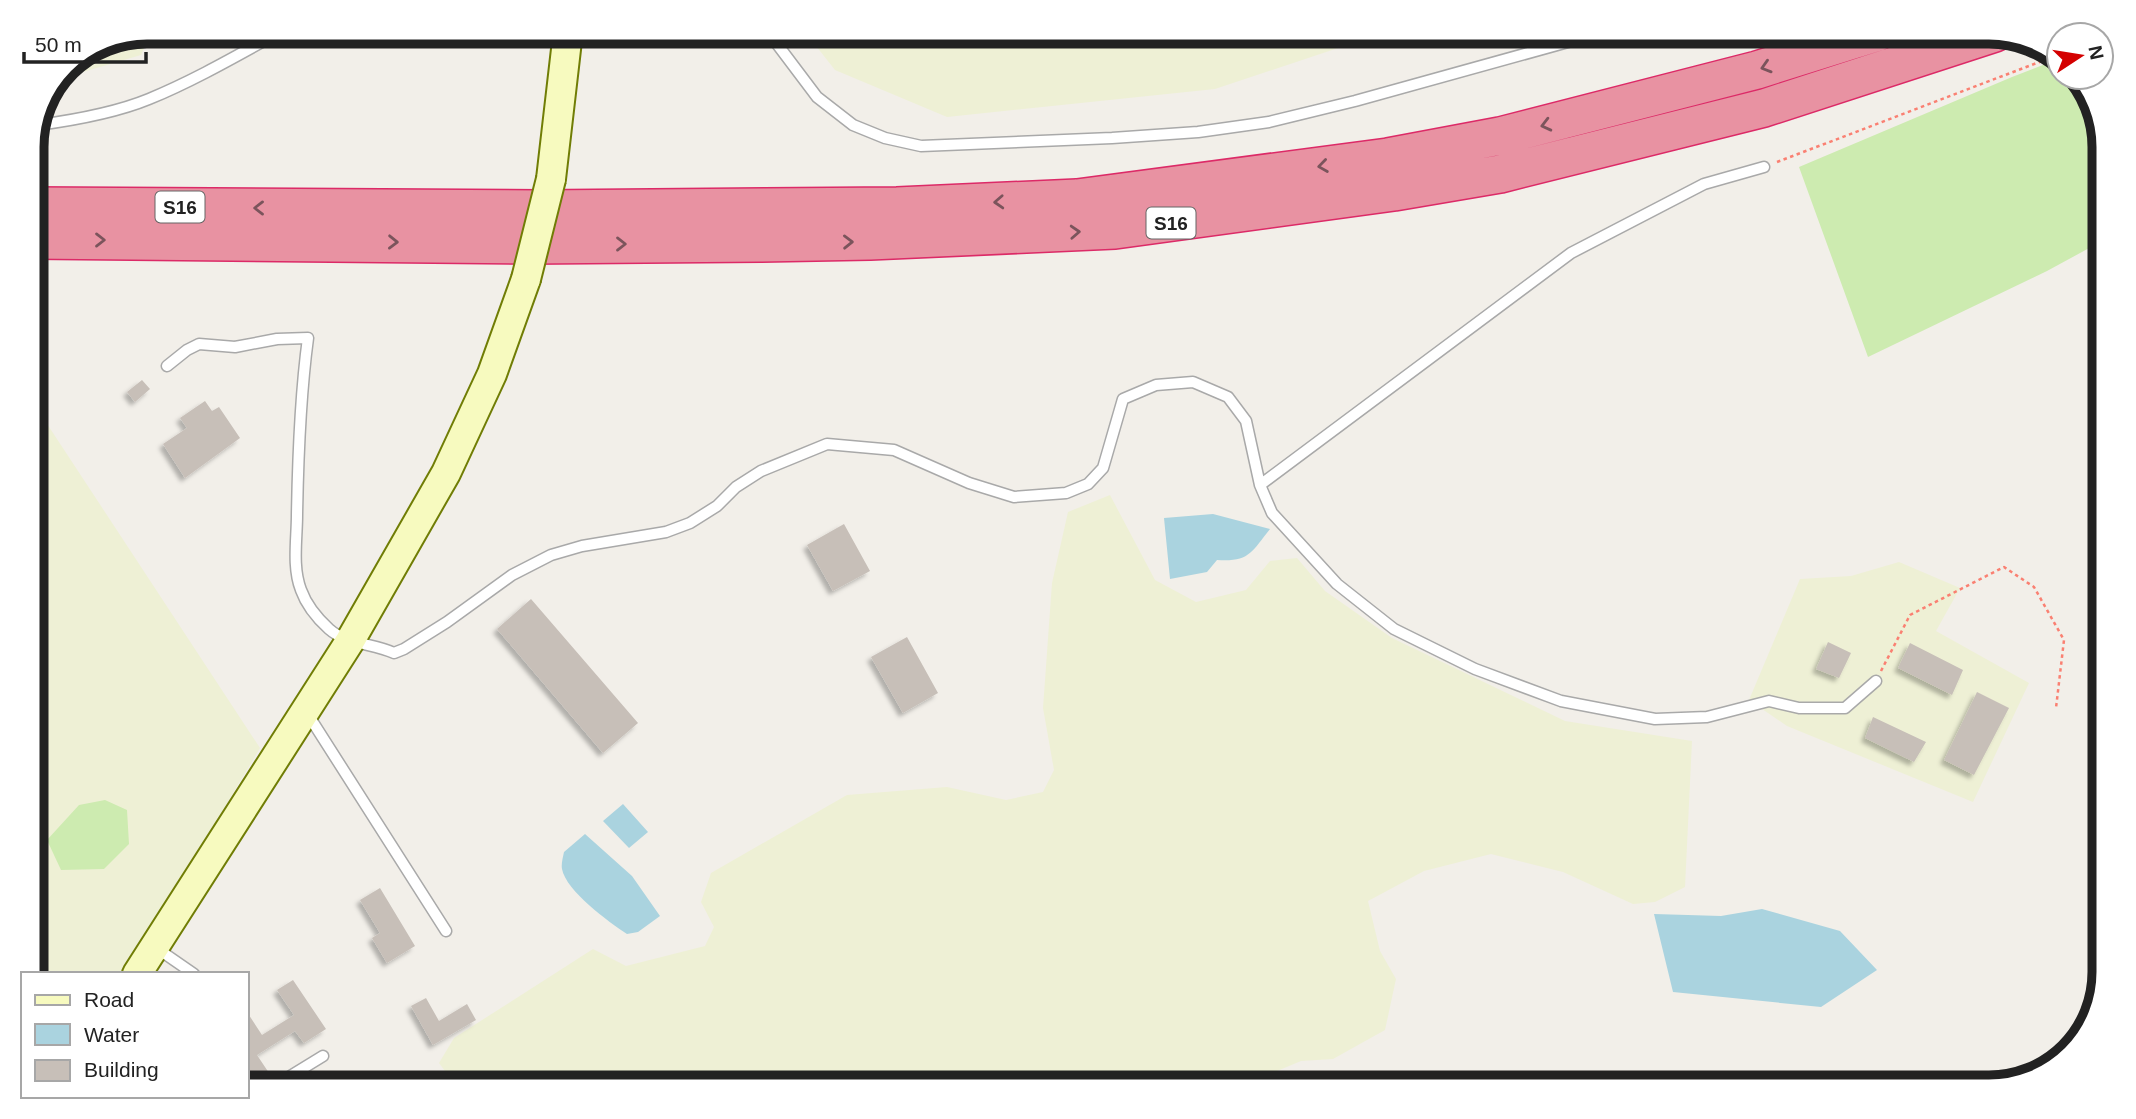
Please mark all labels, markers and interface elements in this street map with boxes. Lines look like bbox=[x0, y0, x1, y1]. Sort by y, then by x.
scale bar bbox=[24, 21, 147, 65]
north arrow bbox=[2045, 21, 2115, 91]
text: 50 m bbox=[35, 33, 82, 56]
text: N bbox=[2084, 44, 2108, 61]
one-way arrow bbox=[1761, 58, 1773, 73]
one-way arrow bbox=[1540, 117, 1552, 131]
one-way arrow bbox=[1317, 158, 1329, 173]
road number: S16 bbox=[156, 192, 204, 223]
one-way arrow bbox=[994, 194, 1005, 209]
one-way arrow bbox=[253, 200, 264, 216]
road number: S16 bbox=[1146, 208, 1196, 238]
one-way arrow bbox=[1070, 225, 1081, 240]
one-way arrow bbox=[95, 232, 106, 248]
one-way arrow bbox=[843, 234, 854, 249]
one-way arrow bbox=[388, 235, 399, 250]
one-way arrow bbox=[616, 236, 626, 252]
legend bbox=[21, 972, 248, 1098]
text: Road bbox=[84, 988, 134, 1011]
text: Water bbox=[84, 1023, 139, 1046]
text: Building bbox=[84, 1058, 159, 1081]

